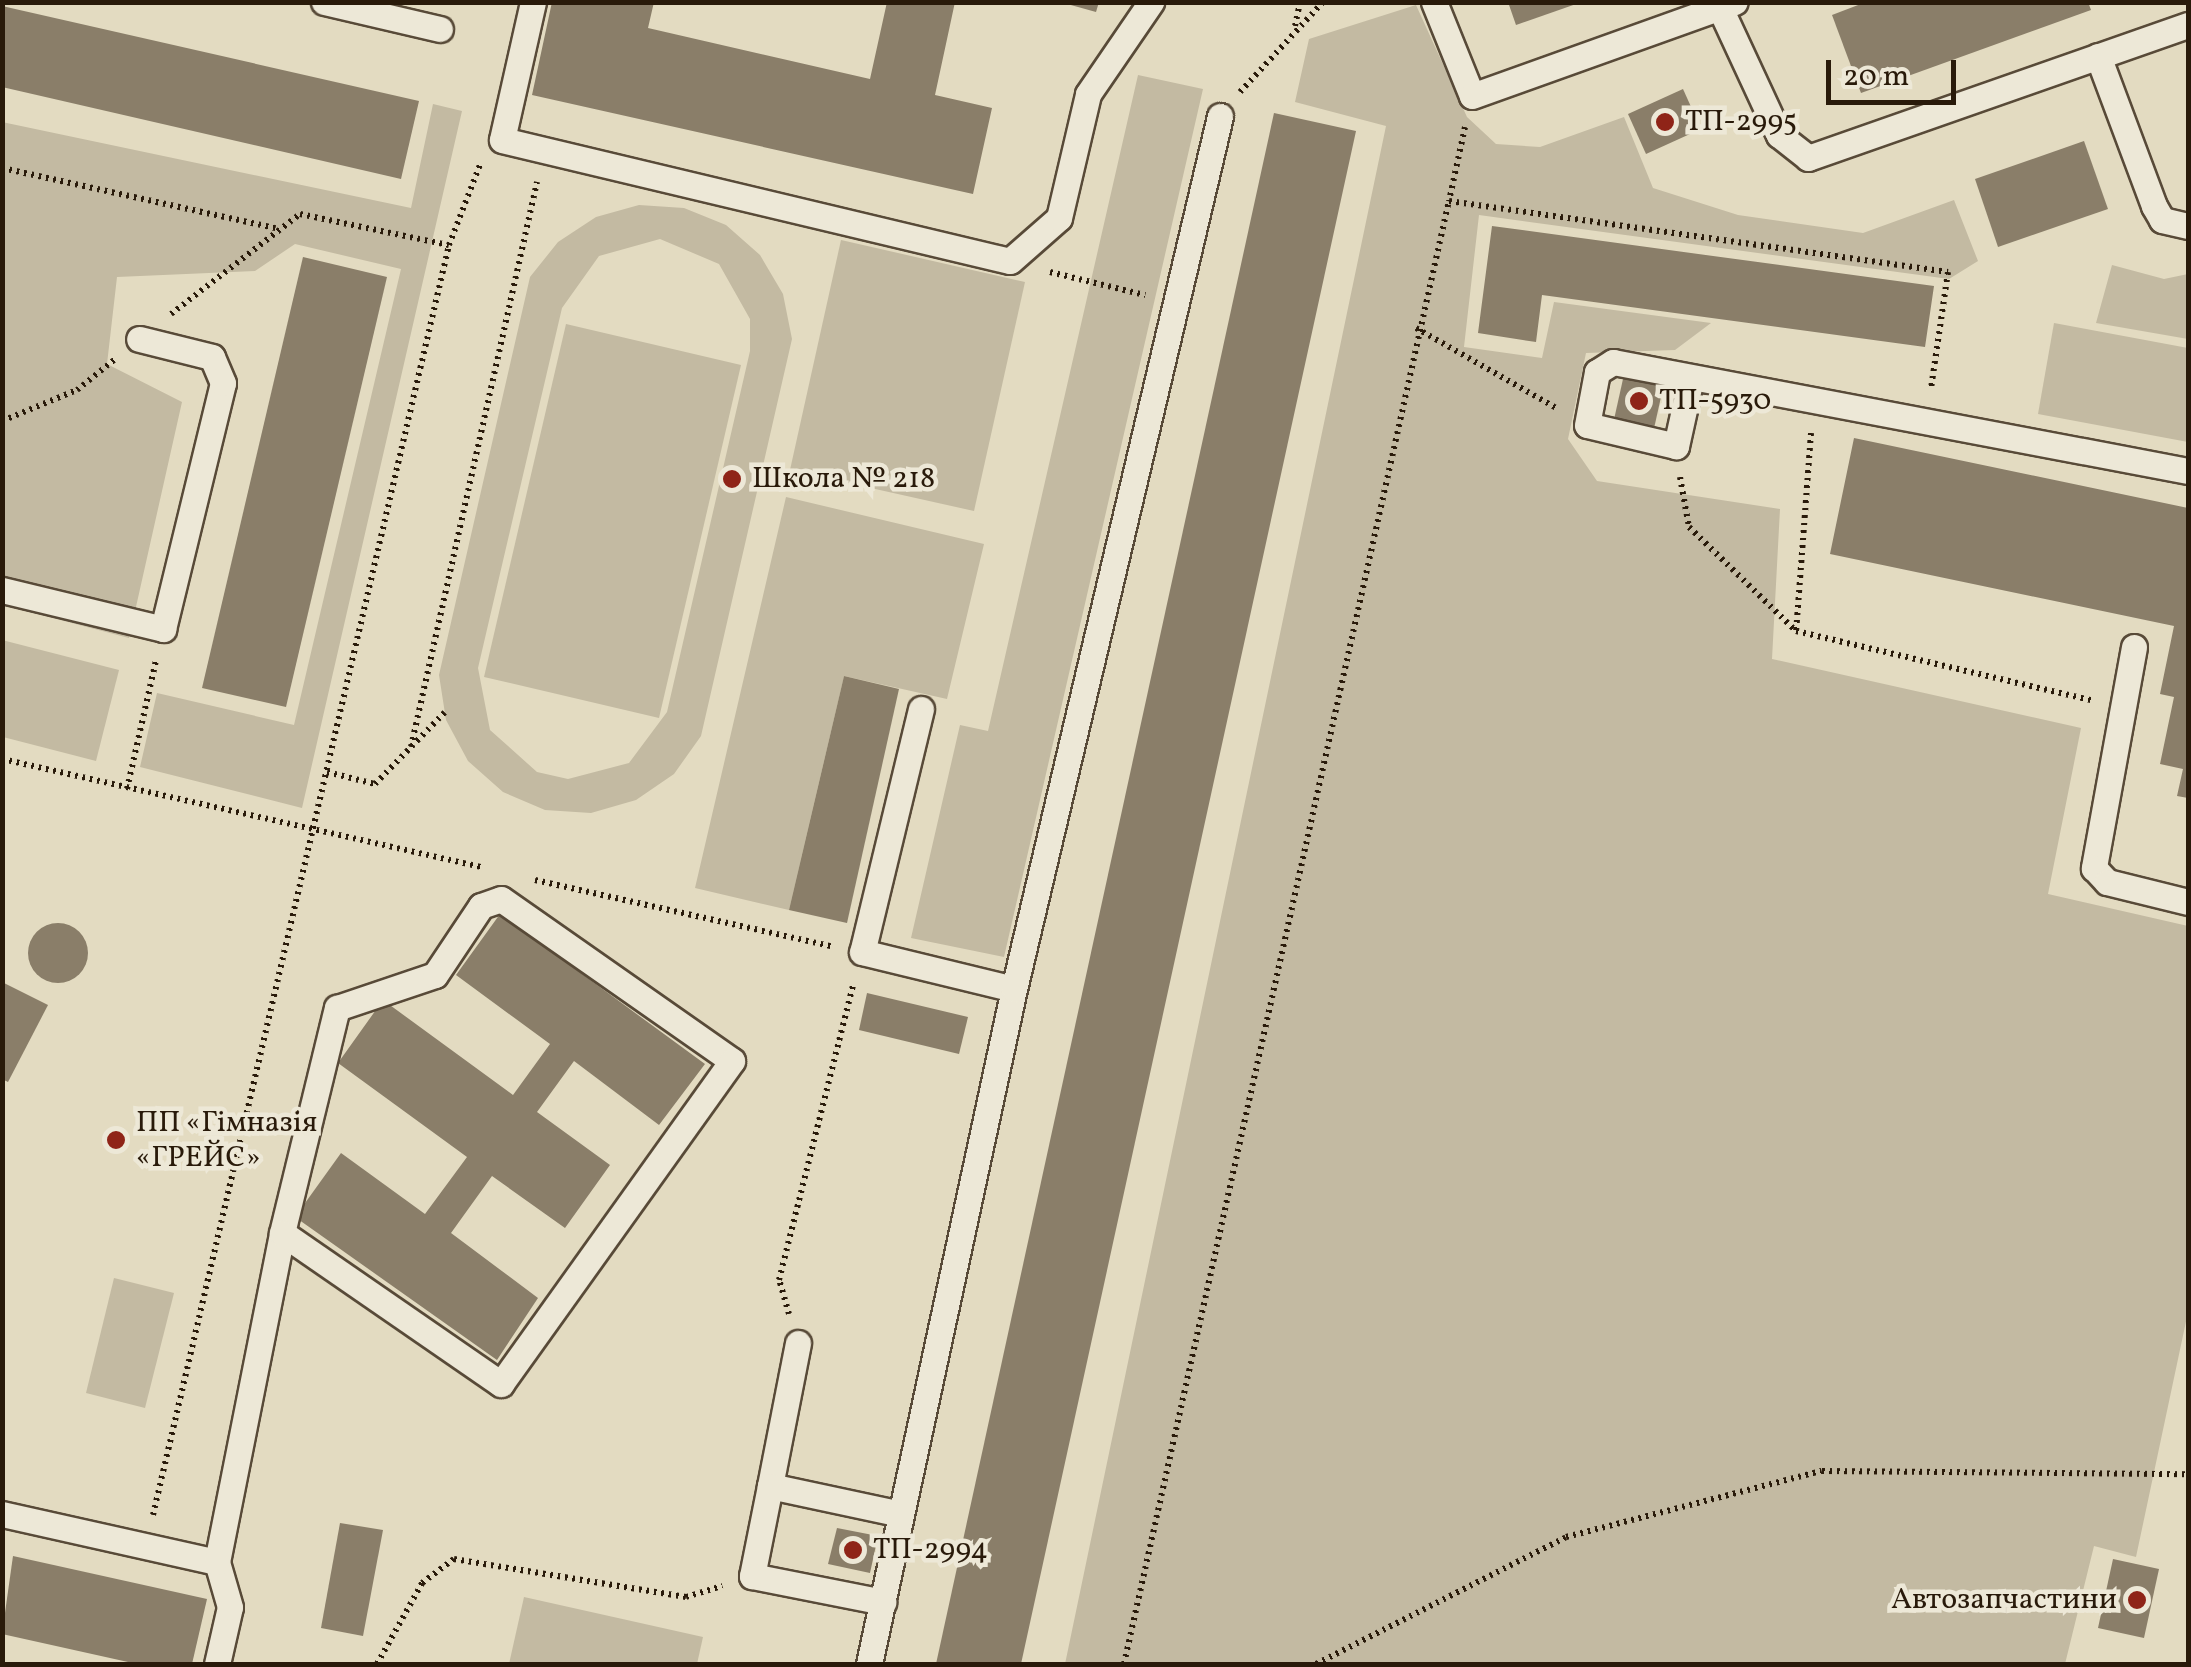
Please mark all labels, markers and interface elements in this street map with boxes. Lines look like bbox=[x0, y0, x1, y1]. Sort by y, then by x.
scale bar bbox=[1831, 40, 1961, 102]
text: 20 m bbox=[1843, 56, 1909, 98]
place label: ТП-2995 bbox=[1685, 104, 1797, 140]
marker: ТП-2995 bbox=[1654, 111, 1676, 133]
place label: ТП-5930 bbox=[1659, 383, 1771, 419]
marker: ТП-5930 bbox=[1628, 390, 1650, 412]
place label: Школа № 218 bbox=[752, 461, 935, 497]
marker: Школа № 218 bbox=[721, 468, 743, 490]
place label: ПП «Гімназія «ГРЕЙС» bbox=[136, 1105, 318, 1176]
marker: ПП «Гімназія «ГРЕЙС» bbox=[105, 1129, 127, 1151]
place label: ТП-2994 bbox=[873, 1532, 988, 1568]
marker: ТП-2994 bbox=[842, 1539, 864, 1561]
place label: Автозапчастини bbox=[1891, 1582, 2117, 1618]
marker: Автозапчастини bbox=[2126, 1589, 2148, 1611]

